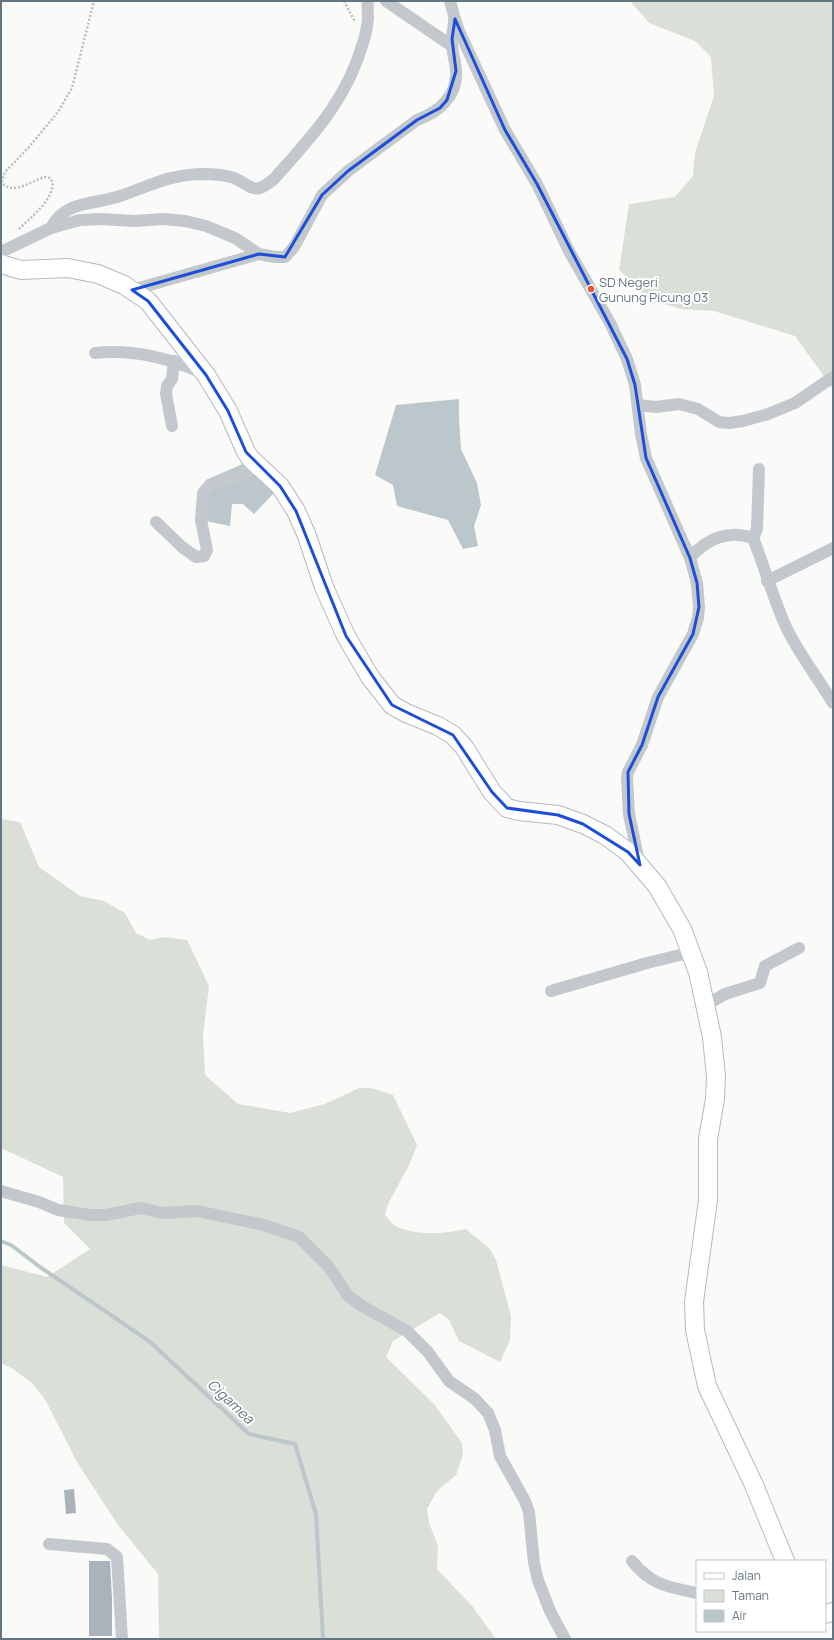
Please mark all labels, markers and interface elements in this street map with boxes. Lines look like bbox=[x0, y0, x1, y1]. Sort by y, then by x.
place label: SD Negeri Gunung Picung 03 bbox=[599, 273, 708, 306]
marker: SD Negeri Gunung Picung 03 bbox=[586, 284, 596, 294]
water label: Cigamea bbox=[204, 1375, 259, 1428]
legend bbox=[696, 1560, 826, 1632]
text: Jalan bbox=[732, 1567, 761, 1584]
text: Taman bbox=[732, 1587, 769, 1604]
text: Air bbox=[732, 1607, 747, 1624]

